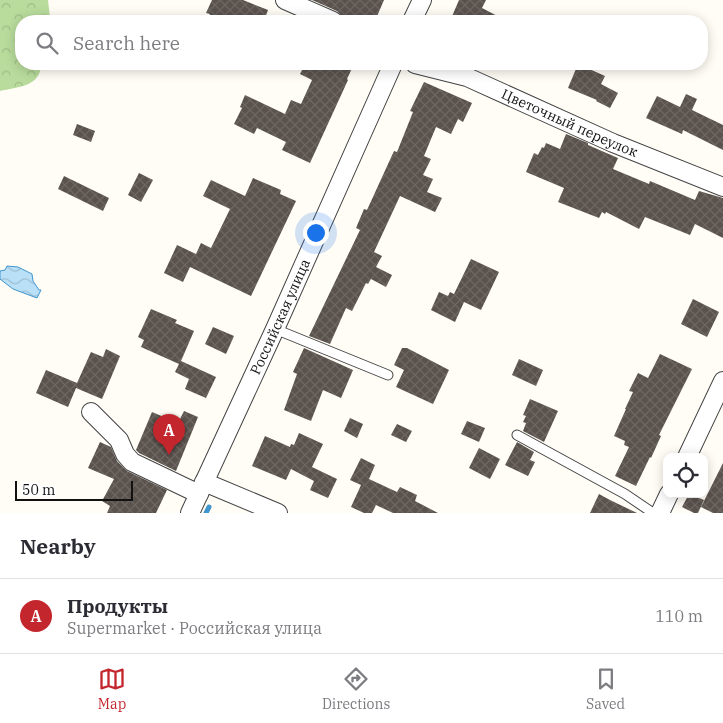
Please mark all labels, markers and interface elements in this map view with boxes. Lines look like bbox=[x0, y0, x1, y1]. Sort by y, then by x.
search box bbox=[15, 15, 708, 70]
icon: search bbox=[33, 29, 61, 57]
text: Search here bbox=[73, 31, 180, 55]
street label: Цветочный переулок bbox=[498, 85, 640, 161]
your location bbox=[303, 220, 329, 246]
street label: Российская улица bbox=[246, 256, 314, 378]
pin: A bbox=[153, 414, 185, 455]
map controls bbox=[663, 453, 708, 498]
button: locate bbox=[663, 453, 708, 498]
scale bar bbox=[15, 478, 132, 501]
text: 50 m bbox=[22, 481, 55, 499]
text: Nearby bbox=[20, 532, 96, 560]
text: Продукты bbox=[67, 594, 168, 618]
text: A bbox=[30, 606, 42, 626]
text: 110 m bbox=[655, 606, 703, 626]
text: Supermarket · Российская улица bbox=[67, 618, 322, 638]
tab: Map bbox=[98, 665, 126, 713]
tab: Directions bbox=[322, 665, 390, 713]
tab: Saved bbox=[586, 665, 625, 713]

